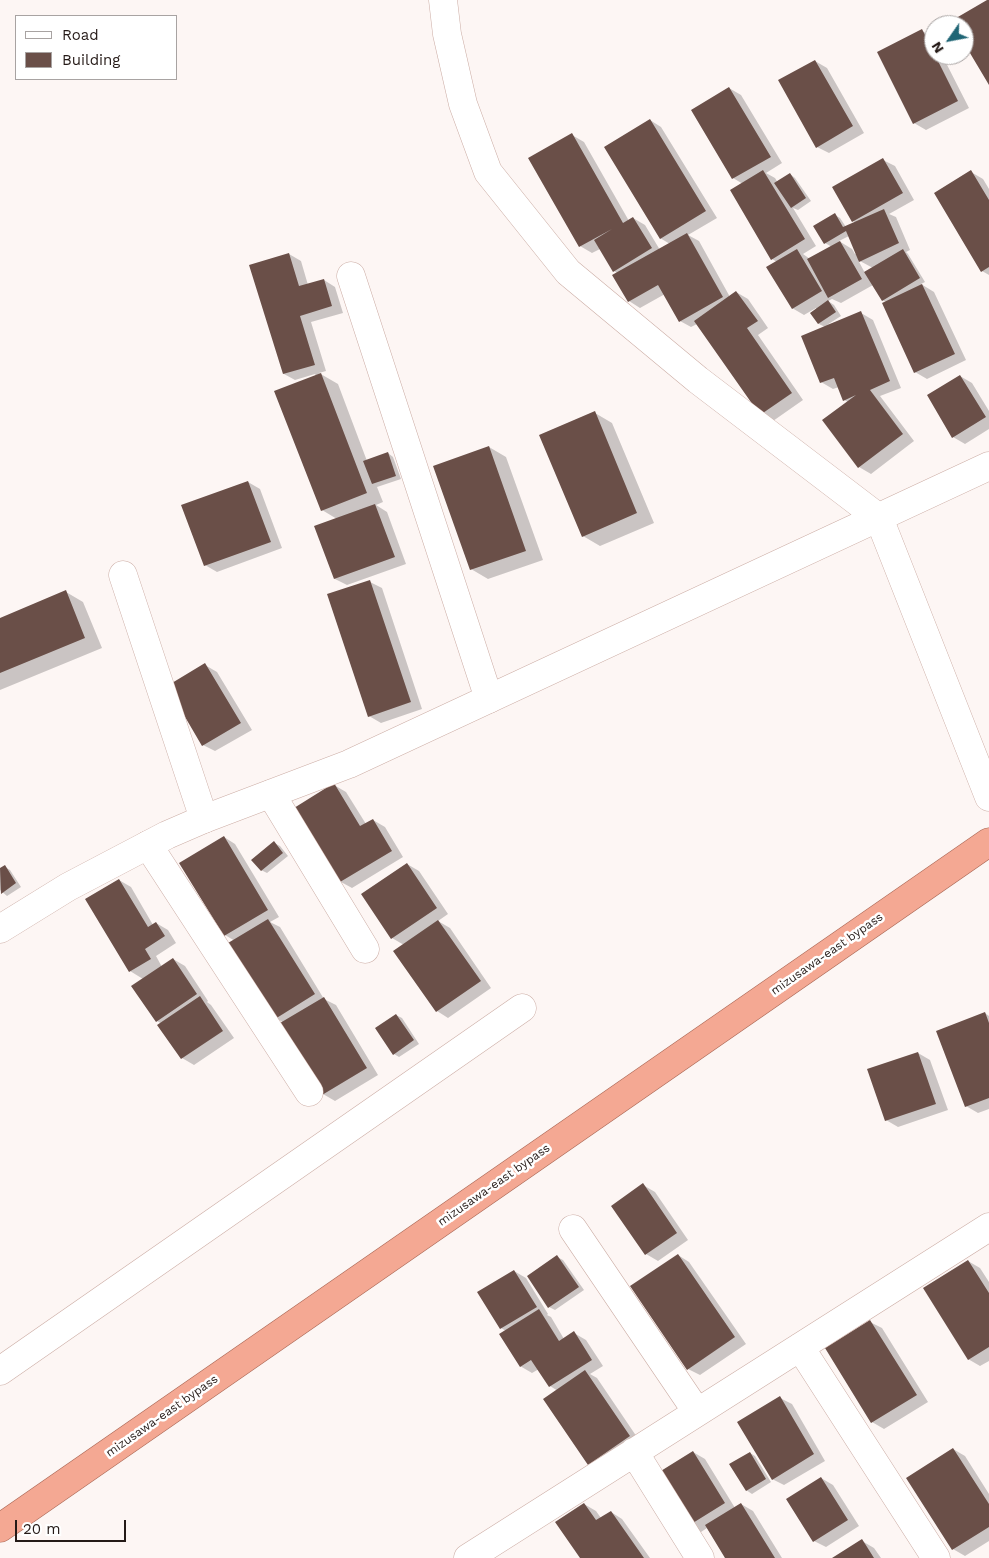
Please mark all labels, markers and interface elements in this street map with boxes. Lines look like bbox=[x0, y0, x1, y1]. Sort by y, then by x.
legend bbox=[15, 15, 178, 80]
north arrow bbox=[924, 15, 974, 65]
text: Road bbox=[62, 26, 99, 44]
text: N bbox=[928, 39, 947, 56]
text: Building bbox=[62, 51, 120, 69]
street label: mizusawa-east bypass bbox=[768, 910, 886, 998]
street label: mizusawa-east bypass bbox=[435, 1141, 553, 1229]
street label: mizusawa-east bypass bbox=[103, 1372, 221, 1460]
scale bar bbox=[18, 1510, 129, 1542]
text: 20 m bbox=[23, 1520, 61, 1538]

